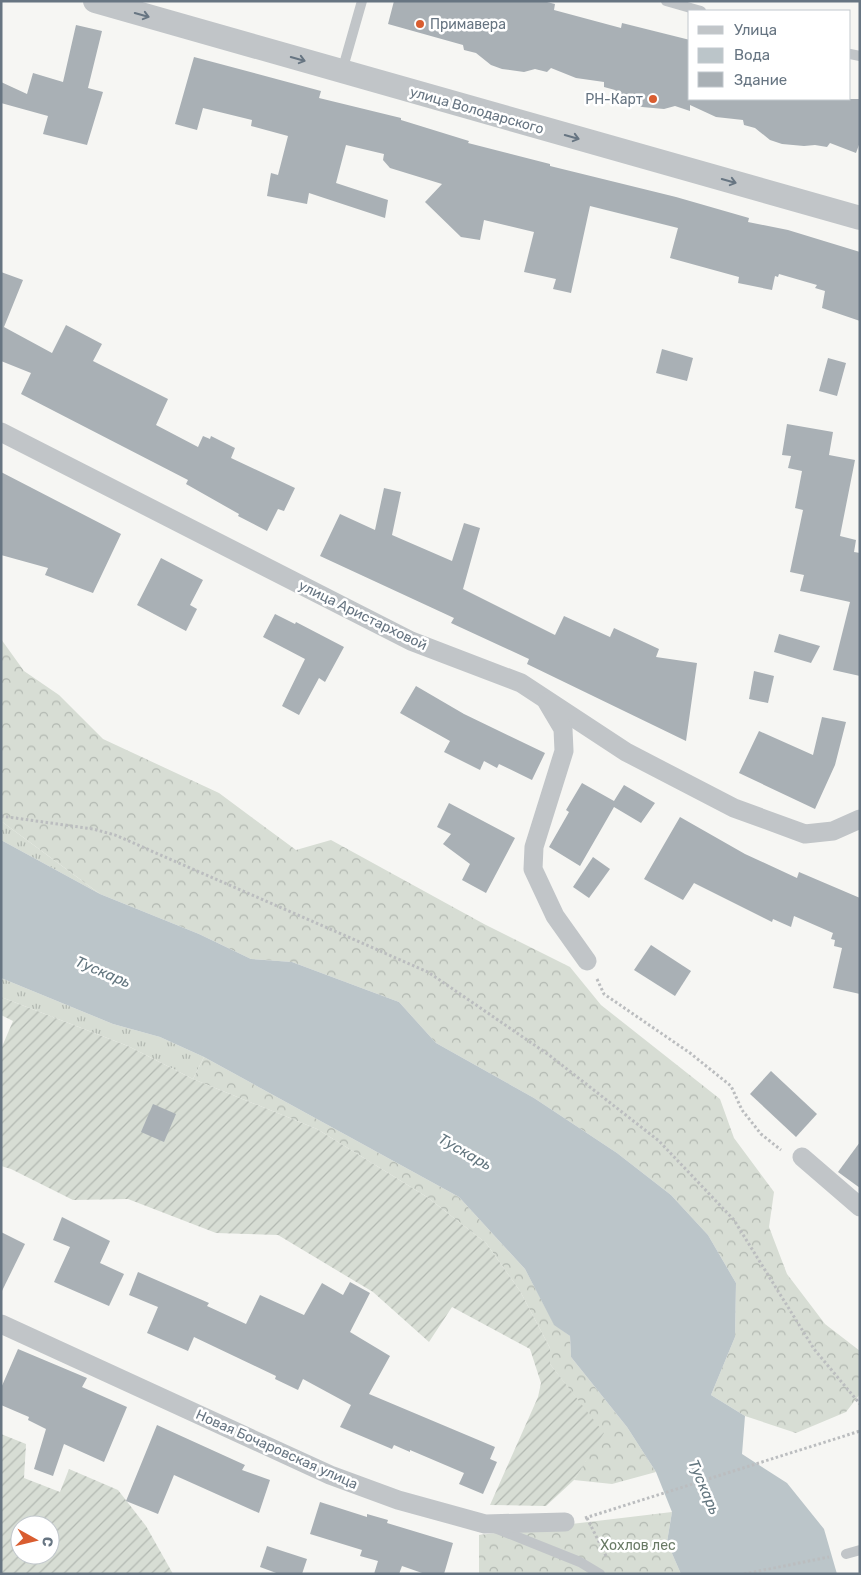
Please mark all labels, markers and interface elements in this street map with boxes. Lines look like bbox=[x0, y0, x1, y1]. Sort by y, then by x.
one-way arrow bbox=[134, 10, 150, 20]
legend bbox=[688, 10, 851, 100]
place label: Примавера bbox=[430, 16, 506, 33]
marker: Примавера bbox=[414, 18, 426, 30]
text: Улица bbox=[734, 21, 777, 39]
text: Вода bbox=[734, 46, 770, 64]
one-way arrow bbox=[290, 55, 306, 65]
text: Здание bbox=[734, 71, 787, 89]
street label: улица Володарского bbox=[408, 83, 546, 138]
place label: РН-Карт bbox=[585, 91, 643, 108]
marker: РН-Карт bbox=[647, 93, 659, 105]
one-way arrow bbox=[564, 133, 580, 142]
one-way arrow bbox=[720, 177, 736, 186]
street label: улица Аристарховой bbox=[296, 577, 430, 654]
water label: Тускарь bbox=[73, 952, 134, 992]
water label: Тускарь bbox=[435, 1130, 495, 1175]
street label: Новая Бочаровская улица bbox=[193, 1406, 360, 1493]
water label: Тускарь bbox=[684, 1457, 724, 1518]
north arrow bbox=[10, 1515, 60, 1565]
text: С bbox=[38, 1536, 56, 1548]
park label: Хохлов лес bbox=[600, 1537, 676, 1554]

